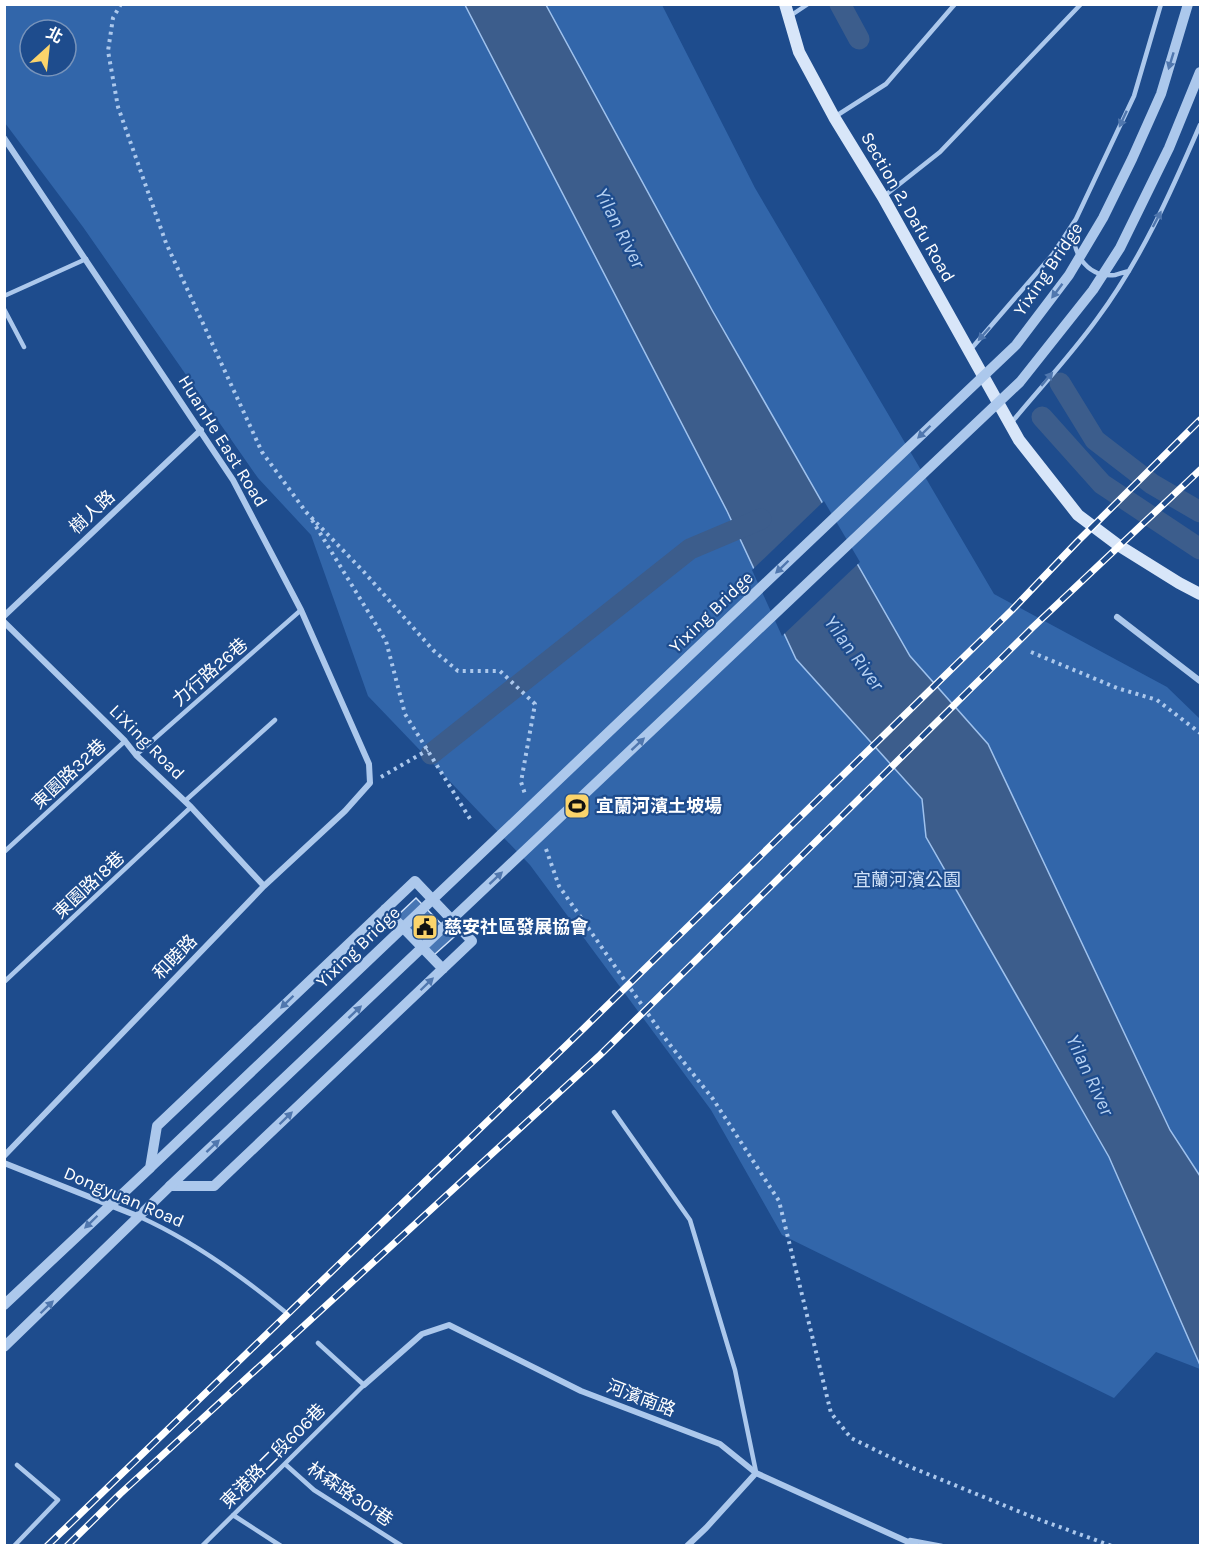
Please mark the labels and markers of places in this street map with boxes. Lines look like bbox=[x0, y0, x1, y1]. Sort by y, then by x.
sports icon: 宜蘭河濱土坡場 bbox=[562, 791, 592, 821]
place label: 宜蘭河濱土坡場 bbox=[596, 795, 722, 817]
public building icon: 慈安社區發展協會 bbox=[410, 912, 440, 942]
place label: 慈安社區發展協會 bbox=[444, 916, 589, 938]

